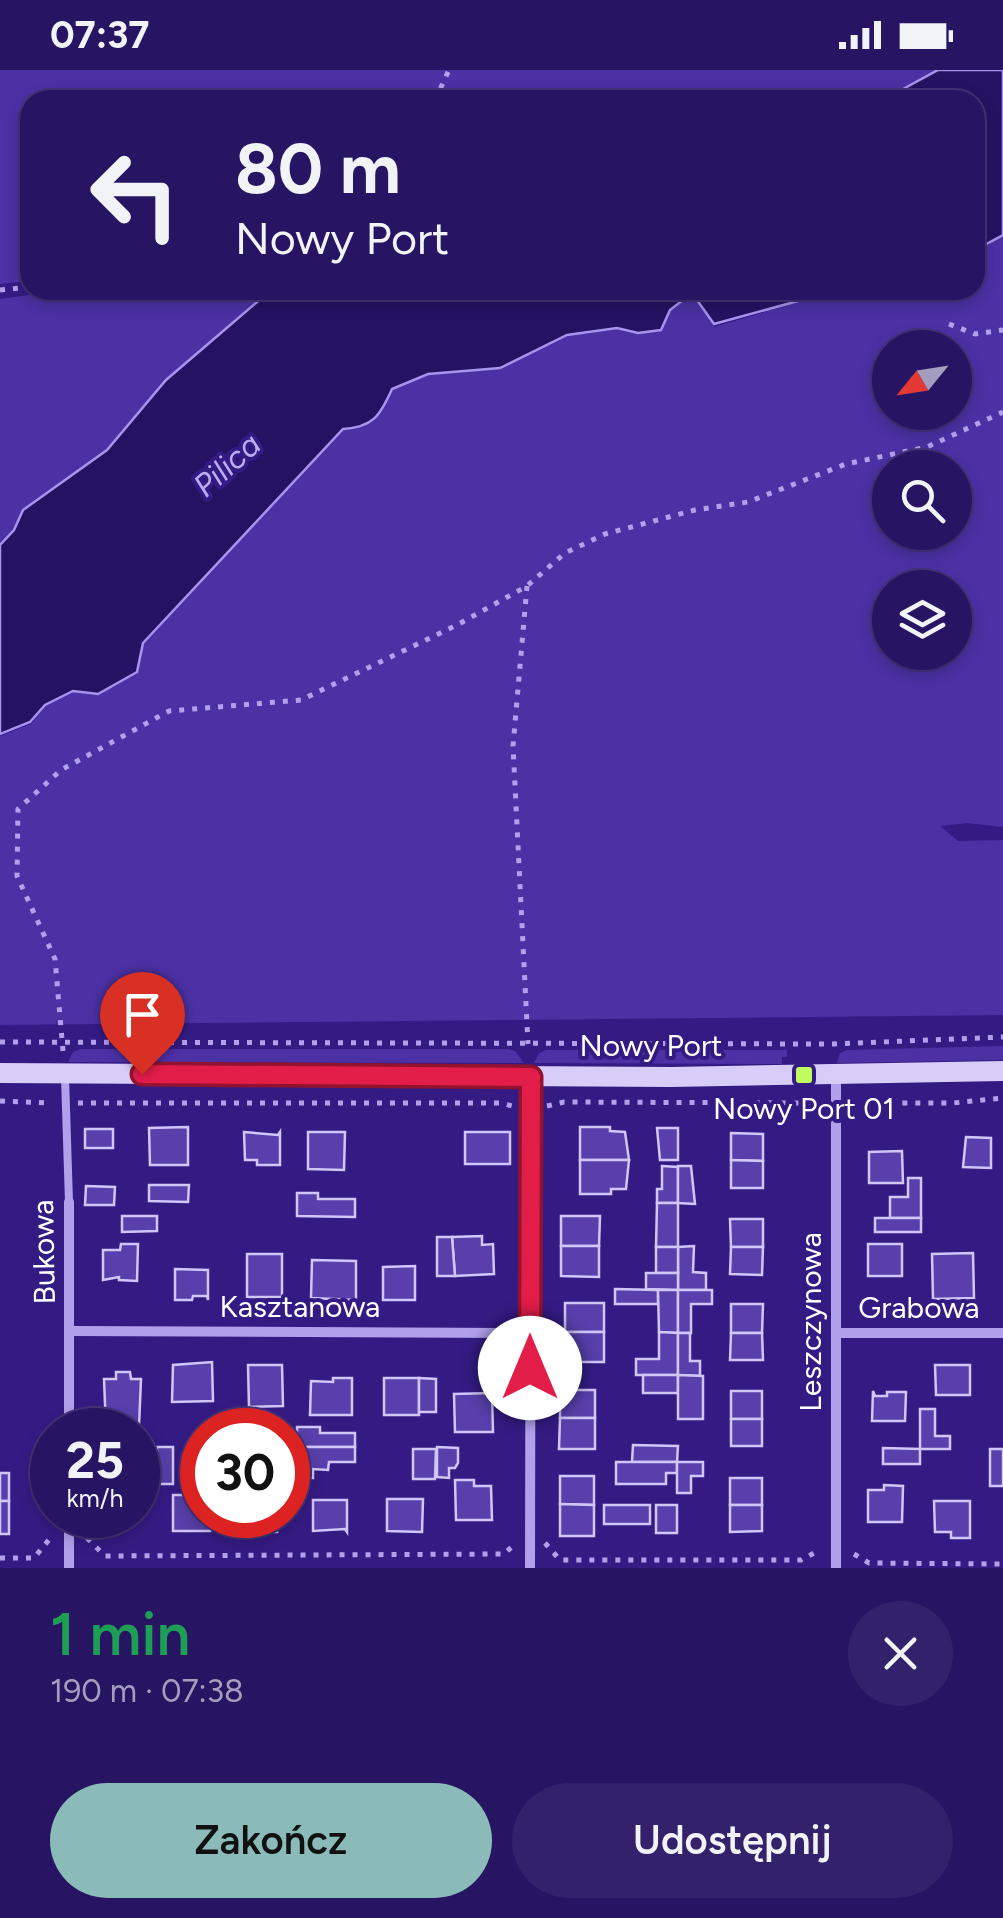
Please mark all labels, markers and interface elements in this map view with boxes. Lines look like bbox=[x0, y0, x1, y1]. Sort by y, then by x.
text: 07:37 bbox=[50, 12, 149, 58]
text: 80 m bbox=[235, 126, 401, 211]
icon: left bbox=[70, 130, 200, 260]
text: Nowy Port bbox=[235, 211, 449, 265]
north arrow bbox=[872, 330, 972, 430]
map controls bbox=[872, 330, 972, 670]
water label: Pilica bbox=[186, 425, 268, 505]
button: search bbox=[872, 450, 972, 550]
button: layers bbox=[872, 570, 972, 670]
pin bbox=[100, 972, 185, 1075]
icon: arrive bbox=[115, 987, 170, 1042]
street label: Nowy Port bbox=[580, 1027, 722, 1064]
marker: Nowy Port 01 bbox=[793, 1064, 815, 1086]
place label: Nowy Port 01 bbox=[713, 1090, 895, 1127]
street label: Bukowa bbox=[24, 1199, 63, 1305]
street label: Leszczynowa bbox=[792, 1232, 829, 1412]
street label: Kasztanowa bbox=[220, 1288, 380, 1325]
street label: Grabowa bbox=[858, 1289, 980, 1326]
position arrow bbox=[478, 1316, 582, 1420]
speed limit sign: 30 bbox=[180, 1408, 310, 1538]
text: 25 bbox=[66, 1430, 124, 1491]
text: km/h bbox=[66, 1483, 124, 1513]
text: 1 min bbox=[50, 1598, 190, 1670]
button: close bbox=[848, 1601, 953, 1706]
text: 190 m · 07:38 bbox=[50, 1672, 244, 1710]
button: Zakończ bbox=[50, 1783, 492, 1898]
button: Udostępnij bbox=[512, 1783, 953, 1898]

